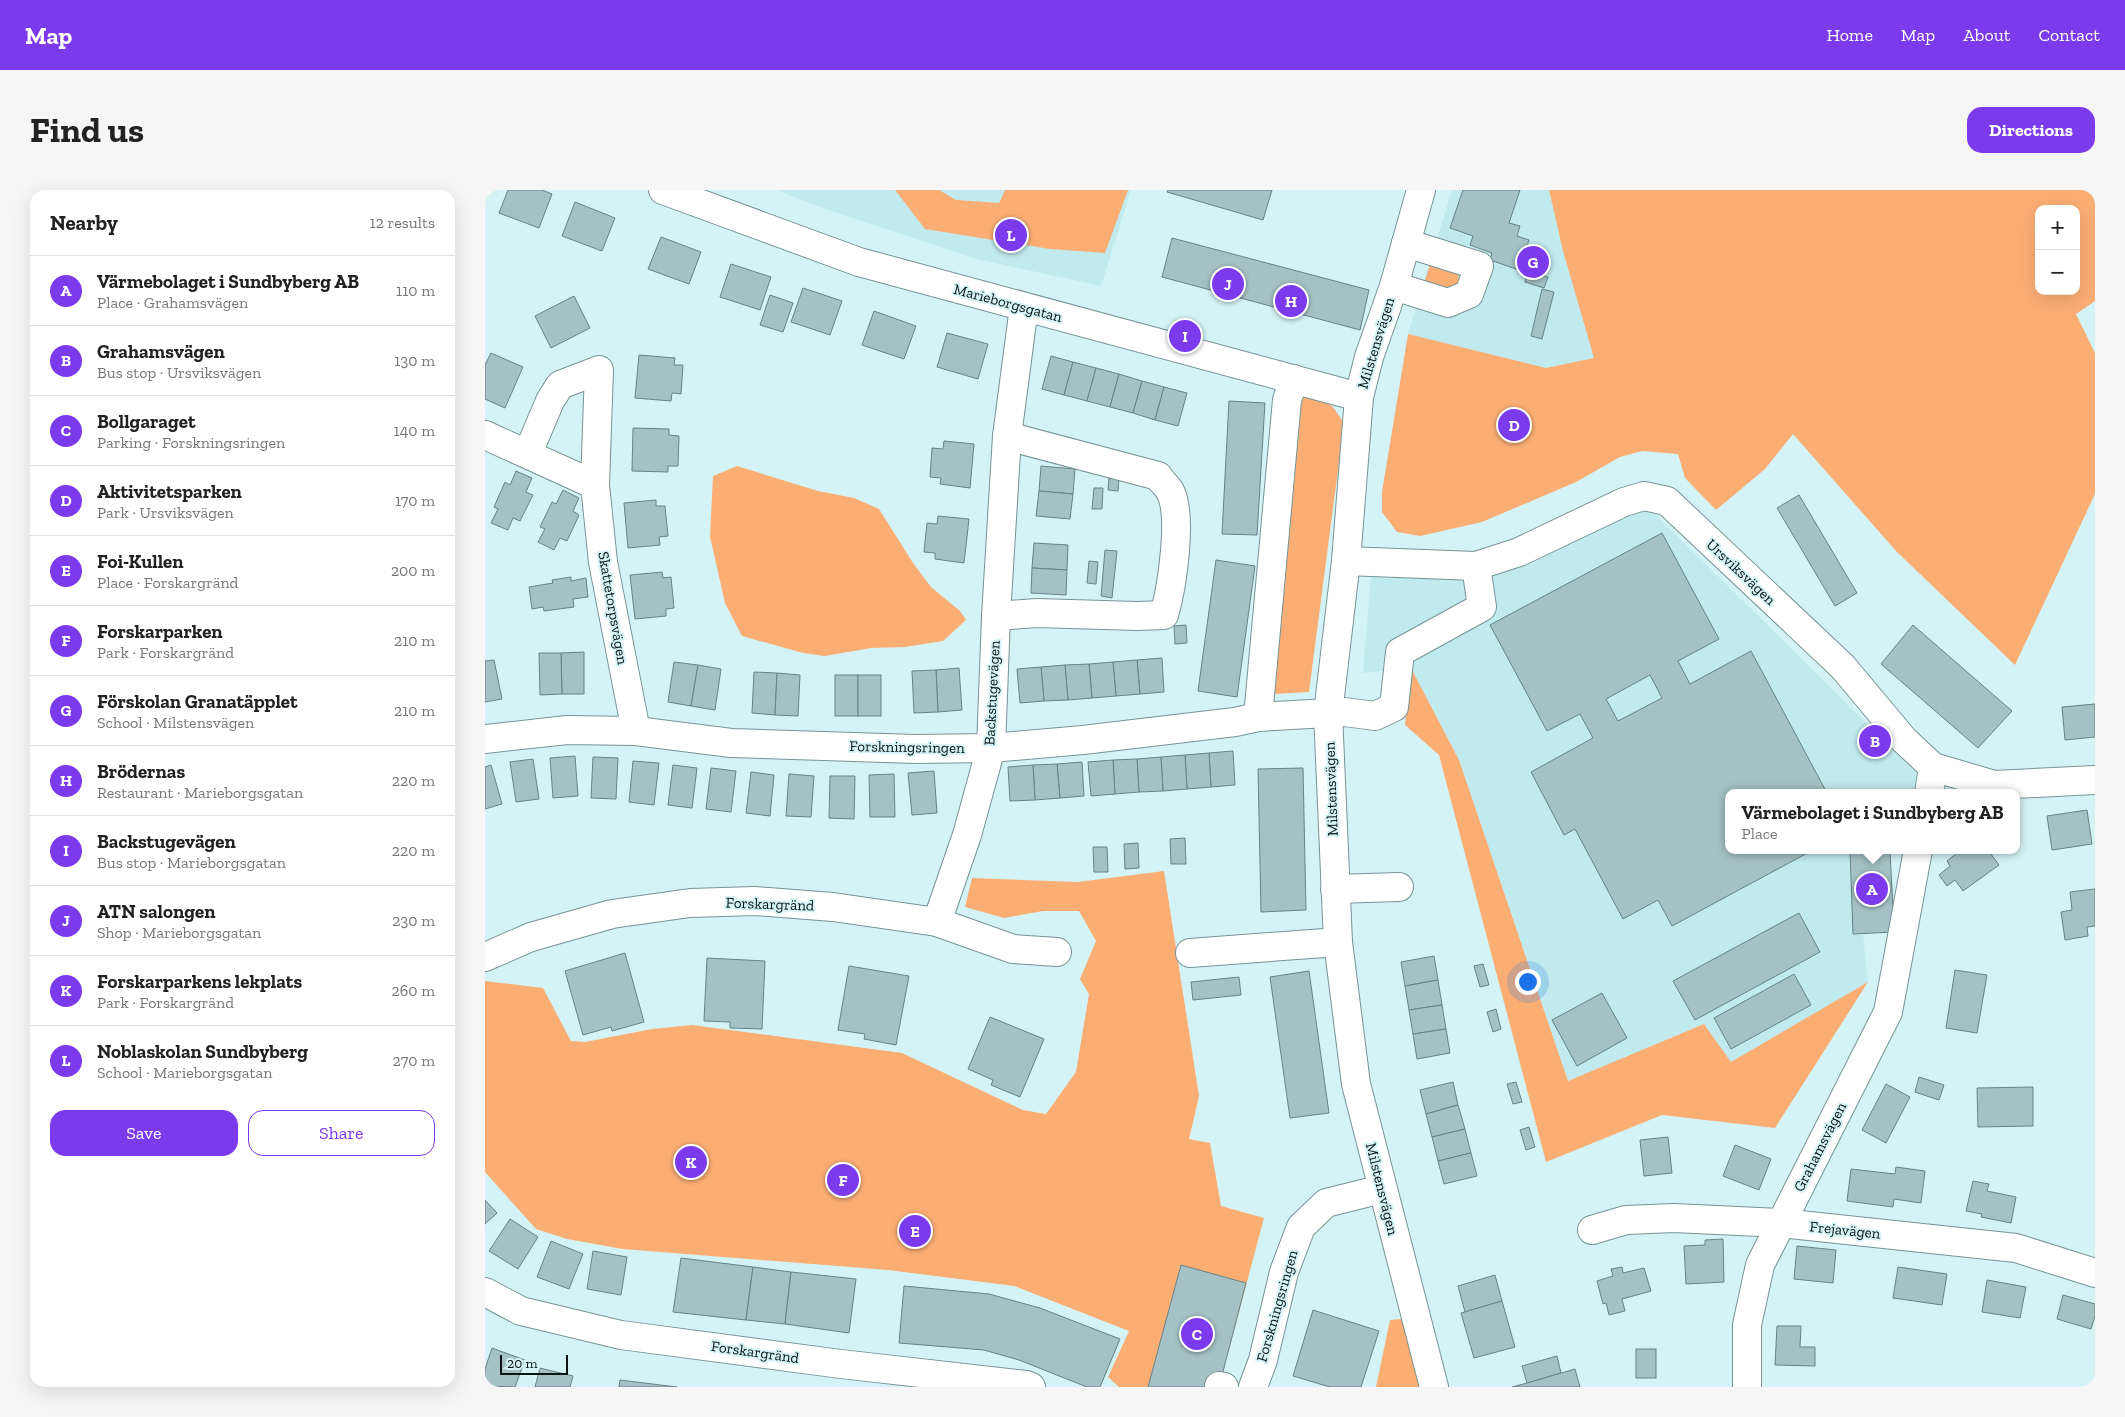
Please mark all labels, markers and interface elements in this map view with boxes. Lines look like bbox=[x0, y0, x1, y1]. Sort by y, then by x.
text: Map bbox=[25, 21, 72, 50]
text: Home bbox=[1826, 24, 1873, 46]
text: Map bbox=[1901, 24, 1935, 46]
text: About bbox=[1963, 24, 2010, 46]
text: Contact bbox=[2038, 24, 2100, 46]
button: Directions bbox=[1967, 107, 2095, 153]
text: Find us bbox=[30, 109, 144, 151]
map controls bbox=[2035, 205, 2080, 295]
button: + bbox=[2035, 205, 2080, 250]
text: Nearby bbox=[50, 210, 118, 235]
text: 12 results bbox=[370, 213, 435, 232]
pin: L bbox=[995, 216, 1027, 254]
pin: G bbox=[1517, 243, 1549, 281]
button: − bbox=[2035, 250, 2080, 295]
pin: J bbox=[1212, 265, 1244, 303]
text: Värmebolaget i Sundbyberg AB bbox=[97, 270, 359, 293]
street label: Marieborgsgatan bbox=[952, 280, 1065, 326]
text: A bbox=[61, 281, 72, 300]
text: 110 m bbox=[396, 281, 435, 300]
pin: H bbox=[1275, 282, 1307, 320]
text: Place · Grahamsvägen bbox=[97, 293, 248, 312]
street label: Milstensvägen bbox=[1354, 295, 1399, 391]
pin: I bbox=[1169, 317, 1201, 355]
text: Grahamsvägen bbox=[97, 340, 225, 363]
text: B bbox=[61, 351, 71, 370]
text: 130 m bbox=[394, 351, 435, 370]
text: Bus stop · Ursviksvägen bbox=[97, 363, 261, 382]
pin: D bbox=[1498, 406, 1530, 444]
text: Bollgaraget bbox=[97, 410, 196, 433]
text: C bbox=[61, 421, 71, 440]
text: 140 m bbox=[394, 421, 435, 440]
text: Parking · Forskningsringen bbox=[97, 433, 285, 452]
text: Aktivitetsparken bbox=[97, 480, 242, 503]
text: D bbox=[60, 491, 72, 510]
text: 170 m bbox=[395, 491, 435, 510]
text: Park · Ursviksvägen bbox=[97, 503, 234, 522]
street label: Ursviksvägen bbox=[1703, 535, 1780, 609]
text: Foi-Kullen bbox=[97, 550, 184, 573]
street label: Skattetorpsvägen bbox=[594, 550, 632, 666]
text: E bbox=[61, 561, 71, 580]
text: 200 m bbox=[391, 561, 435, 580]
text: Place · Forskargränd bbox=[97, 573, 238, 592]
text: Forskarparken bbox=[97, 620, 223, 643]
text: F bbox=[61, 631, 71, 650]
text: 210 m bbox=[394, 631, 435, 650]
street label: Backstugevägen bbox=[980, 640, 1004, 746]
text: Park · Forskargränd bbox=[97, 643, 234, 662]
text: Förskolan Granatäpplet bbox=[97, 690, 298, 713]
text: G bbox=[61, 701, 71, 720]
text: 210 m bbox=[394, 701, 435, 720]
text: School · Milstensvägen bbox=[97, 713, 254, 732]
pin: B bbox=[1859, 722, 1891, 760]
street label: Forskningsringen bbox=[849, 737, 965, 757]
street label: Milstensvägen bbox=[1320, 741, 1342, 837]
text: Brödernas bbox=[97, 760, 185, 783]
text: H bbox=[60, 771, 72, 790]
text: 220 m bbox=[392, 771, 435, 790]
text: Restaurant · Marieborgsgatan bbox=[97, 783, 303, 802]
popup bbox=[1725, 789, 2020, 854]
text: Värmebolaget i Sundbyberg AB bbox=[1741, 801, 2004, 824]
text: Place bbox=[1741, 824, 1778, 843]
text: Backstugevägen bbox=[97, 830, 236, 853]
text: I bbox=[63, 841, 69, 860]
text: 220 m bbox=[392, 841, 435, 860]
text: Bus stop · Marieborgsgatan bbox=[97, 853, 286, 872]
pin: A bbox=[1856, 870, 1888, 908]
street label: Forskargränd bbox=[725, 893, 815, 915]
text: ATN salongen bbox=[97, 900, 215, 923]
text: J bbox=[62, 911, 70, 930]
text: 230 m bbox=[392, 911, 435, 930]
text: Shop · Marieborgsgatan bbox=[97, 923, 261, 942]
your location bbox=[1515, 969, 1541, 995]
text: Forskarparkens lekplats bbox=[97, 970, 302, 993]
text: K bbox=[61, 981, 71, 1000]
text: 260 m bbox=[392, 981, 435, 1000]
text: Park · Forskargränd bbox=[97, 993, 234, 1012]
text: Noblaskolan Sundbyberg bbox=[97, 1040, 308, 1063]
text: L bbox=[62, 1051, 70, 1070]
text: 270 m bbox=[393, 1051, 435, 1070]
text: School · Marieborgsgatan bbox=[97, 1063, 272, 1082]
street label: Grahamsvägen bbox=[1790, 1099, 1850, 1195]
button: Save bbox=[50, 1110, 238, 1156]
button: Share bbox=[248, 1110, 435, 1156]
street label: Milstensvägen bbox=[1362, 1141, 1402, 1237]
pin: K bbox=[675, 1143, 707, 1181]
pin: F bbox=[827, 1161, 859, 1199]
pin: E bbox=[899, 1212, 931, 1250]
street label: Frejavägen bbox=[1809, 1217, 1882, 1243]
street label: Forskningsringen bbox=[1252, 1248, 1302, 1364]
pin: C bbox=[1181, 1315, 1213, 1353]
street label: Forskargränd bbox=[710, 1337, 801, 1367]
scale bar bbox=[500, 1352, 567, 1375]
text: 20 m bbox=[507, 1355, 538, 1372]

